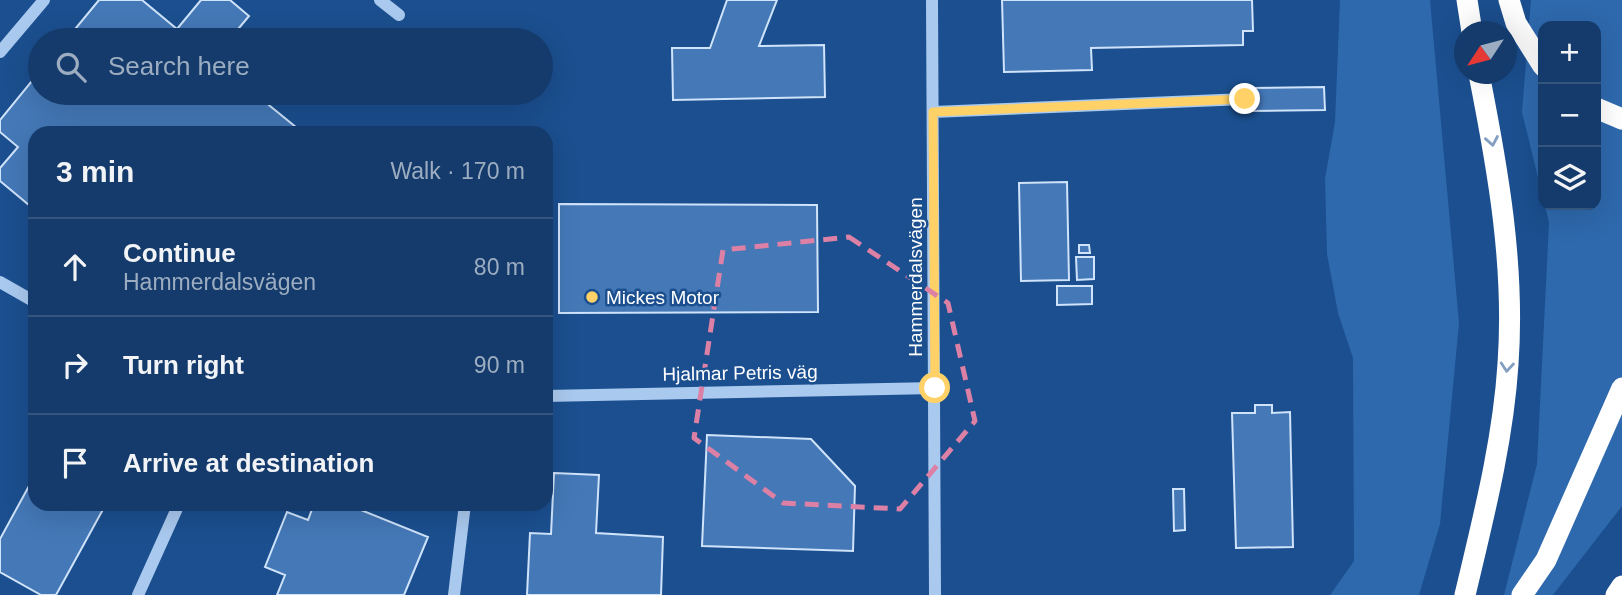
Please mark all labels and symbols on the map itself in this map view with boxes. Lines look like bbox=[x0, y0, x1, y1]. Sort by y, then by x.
north arrow bbox=[1454, 21, 1517, 84]
route end bbox=[1229, 83, 1260, 114]
one-way arrow bbox=[1484, 135, 1499, 147]
street label: Hammerdalsvägen bbox=[905, 197, 926, 357]
place label: Mickes Motor bbox=[606, 287, 720, 308]
marker: Mickes Motor bbox=[584, 289, 600, 305]
street label: Hjalmar Petris väg bbox=[662, 361, 818, 385]
one-way arrow bbox=[1500, 362, 1515, 373]
route start bbox=[919, 372, 950, 403]

